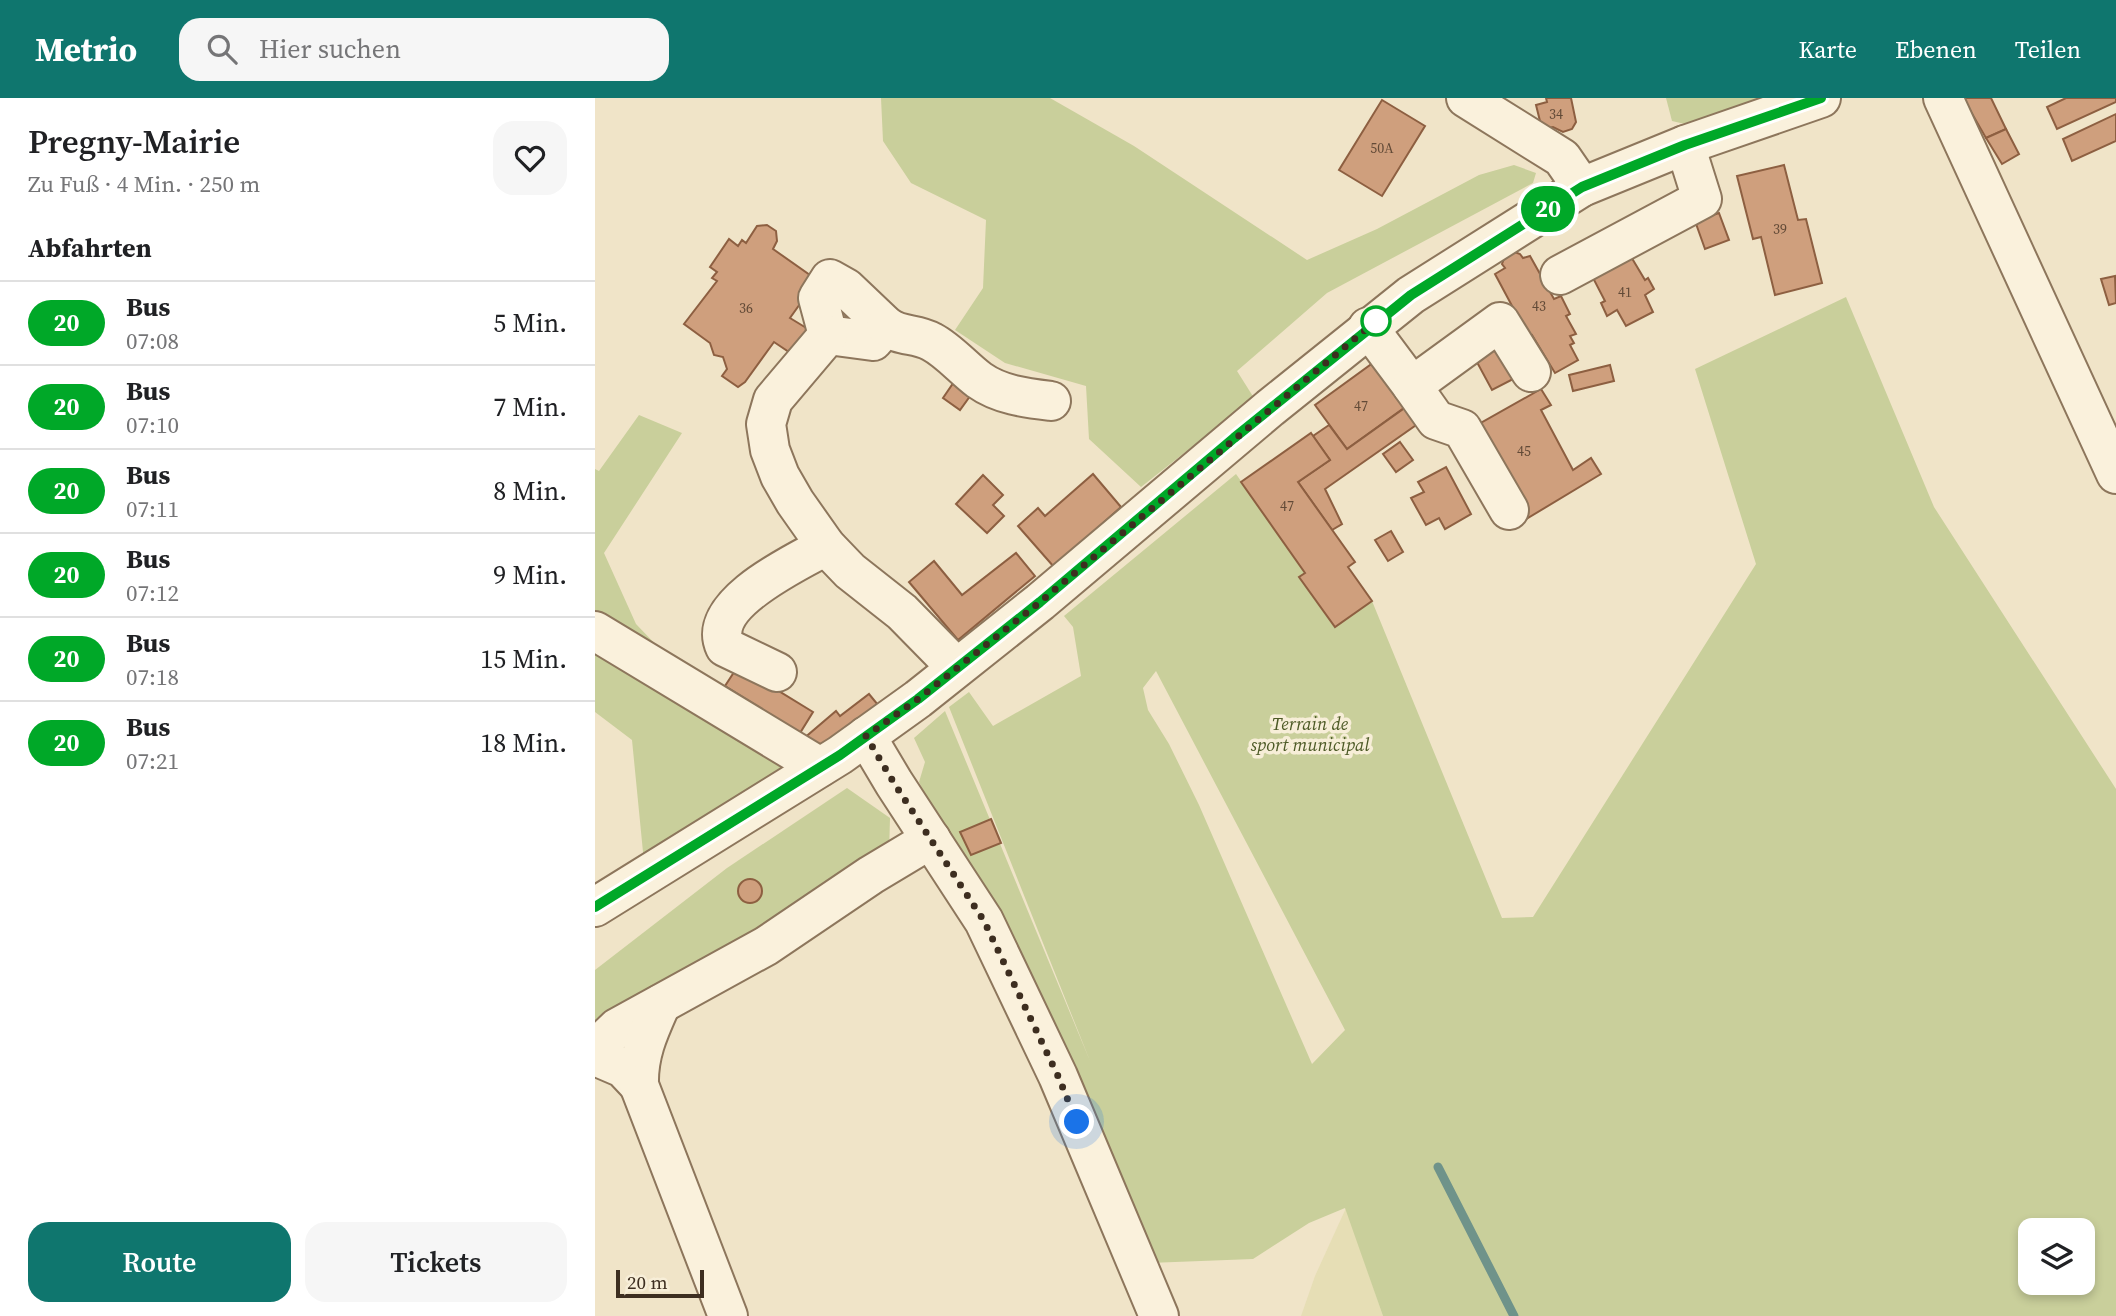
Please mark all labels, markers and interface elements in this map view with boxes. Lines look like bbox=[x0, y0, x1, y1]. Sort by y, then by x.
search box bbox=[179, 18, 669, 81]
text: Metrio bbox=[35, 27, 137, 72]
icon: search bbox=[203, 30, 241, 68]
text: Hier suchen bbox=[259, 31, 401, 67]
text: Karte bbox=[1798, 33, 1857, 66]
text: Ebenen bbox=[1895, 33, 1977, 66]
text: Teilen bbox=[2015, 33, 2081, 66]
house number: 34 bbox=[1549, 104, 1563, 124]
text: Pregny-Mairie bbox=[28, 119, 240, 164]
button: heart bbox=[493, 121, 567, 195]
house number: 50A bbox=[1370, 138, 1394, 158]
text: Zu Fuß · 4 Min. · 250 m bbox=[28, 168, 260, 200]
line badge: 20 bbox=[1517, 186, 1579, 232]
text: 20 bbox=[1535, 192, 1561, 225]
house number: 39 bbox=[1773, 219, 1787, 239]
text: Abfahrten bbox=[28, 230, 152, 266]
house number: 41 bbox=[1618, 282, 1632, 302]
text: Bus bbox=[126, 289, 170, 325]
house number: 43 bbox=[1532, 296, 1546, 316]
house number: 36 bbox=[739, 298, 753, 318]
text: 5 Min. bbox=[493, 305, 567, 341]
text: 20 bbox=[53, 306, 80, 339]
unlabelled marker bbox=[1361, 306, 1391, 336]
text: 07:08 bbox=[126, 325, 179, 357]
text: Bus bbox=[126, 373, 170, 409]
text: 7 Min. bbox=[493, 389, 567, 425]
text: 20 bbox=[53, 390, 80, 423]
house number: 47 bbox=[1354, 396, 1368, 416]
text: 07:10 bbox=[126, 409, 179, 441]
house number: 45 bbox=[1517, 441, 1531, 461]
text: Bus bbox=[126, 457, 170, 493]
text: 8 Min. bbox=[493, 473, 567, 509]
text: 20 bbox=[53, 474, 80, 507]
text: 07:11 bbox=[126, 493, 179, 525]
house number: 47 bbox=[1280, 496, 1294, 516]
text: Bus bbox=[126, 541, 170, 577]
text: 9 Min. bbox=[493, 557, 567, 593]
text: 20 bbox=[53, 558, 80, 591]
text: 07:12 bbox=[126, 577, 179, 609]
text: Bus bbox=[126, 625, 170, 661]
text: 15 Min. bbox=[480, 641, 567, 677]
text: 20 bbox=[53, 642, 80, 675]
text: 07:18 bbox=[126, 661, 179, 693]
text: Bus bbox=[126, 709, 170, 745]
park label: Terrain de sport municipal bbox=[1250, 711, 1370, 757]
text: 18 Min. bbox=[480, 725, 567, 761]
text: 20 bbox=[53, 726, 80, 759]
text: 07:21 bbox=[126, 745, 179, 777]
your location bbox=[1059, 1104, 1094, 1139]
map controls bbox=[2018, 1218, 2095, 1295]
button: layers bbox=[2018, 1218, 2095, 1295]
button: Route bbox=[28, 1222, 291, 1302]
button: Tickets bbox=[305, 1222, 567, 1302]
scale bar bbox=[616, 1267, 703, 1299]
text: 20 m bbox=[627, 1269, 668, 1295]

